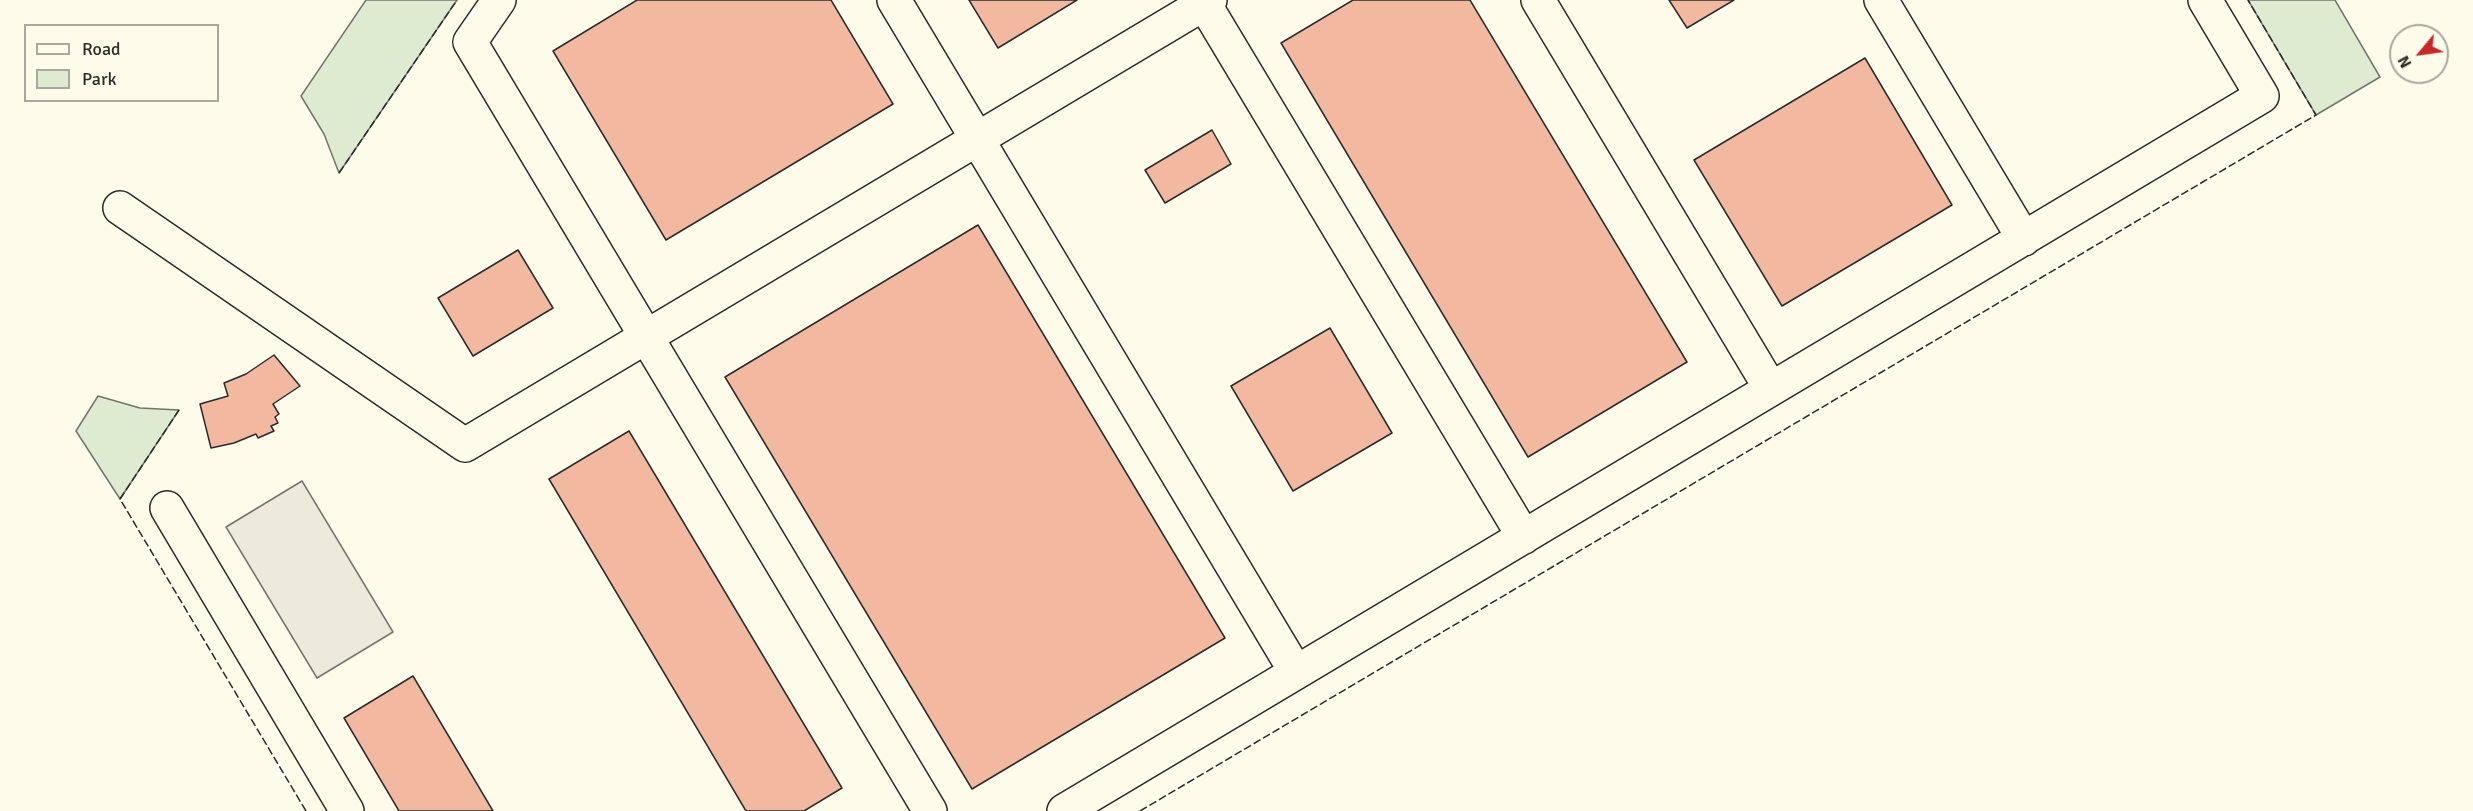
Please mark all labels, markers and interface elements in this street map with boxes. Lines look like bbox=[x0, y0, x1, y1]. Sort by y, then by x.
legend bbox=[24, 24, 219, 102]
north arrow bbox=[2389, 24, 2449, 84]
text: Road bbox=[82, 38, 121, 60]
text: N bbox=[2394, 52, 2416, 71]
text: Park bbox=[82, 68, 117, 90]

